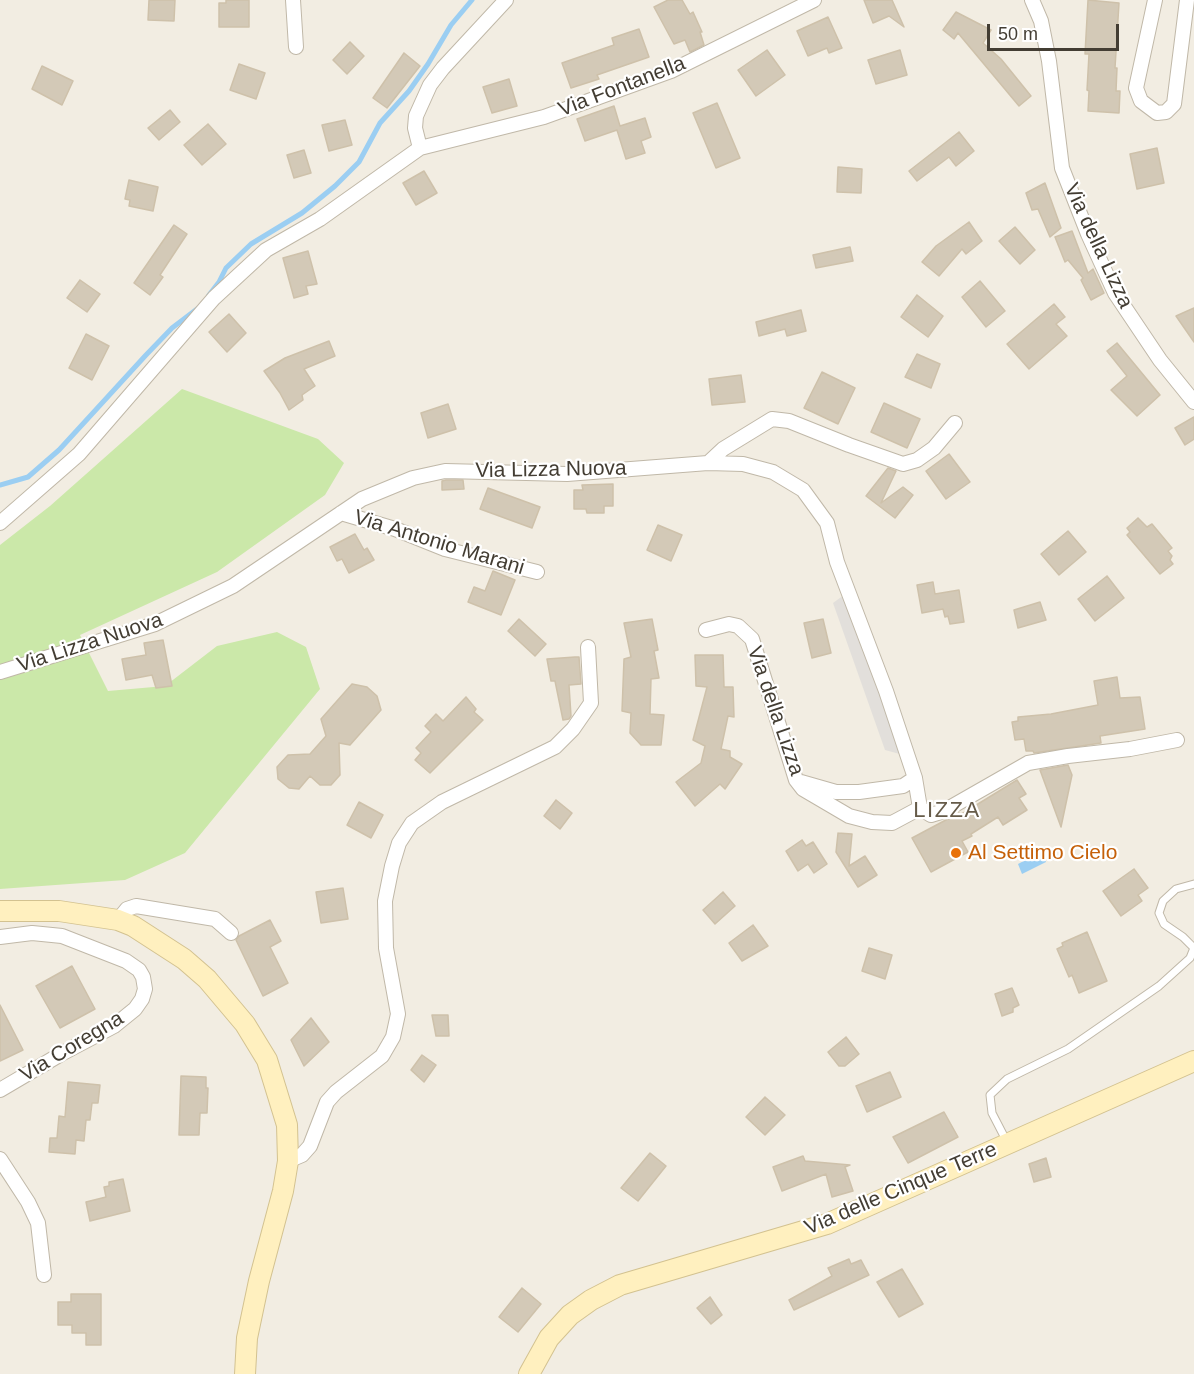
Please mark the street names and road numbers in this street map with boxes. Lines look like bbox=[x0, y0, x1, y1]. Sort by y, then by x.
street label: Via Fontanella bbox=[555, 51, 689, 123]
street label: Via della Lizza bbox=[1058, 179, 1138, 313]
street label: Via Lizza Nuova bbox=[475, 456, 627, 484]
street label: Via Antonio Marani bbox=[351, 505, 527, 581]
street label: Via Lizza Nuova bbox=[14, 608, 166, 678]
street label: Via della Lizza bbox=[741, 643, 809, 779]
street label: Via Coregna bbox=[16, 1006, 128, 1088]
street label: Via delle Cinque Terre bbox=[801, 1137, 1001, 1241]

